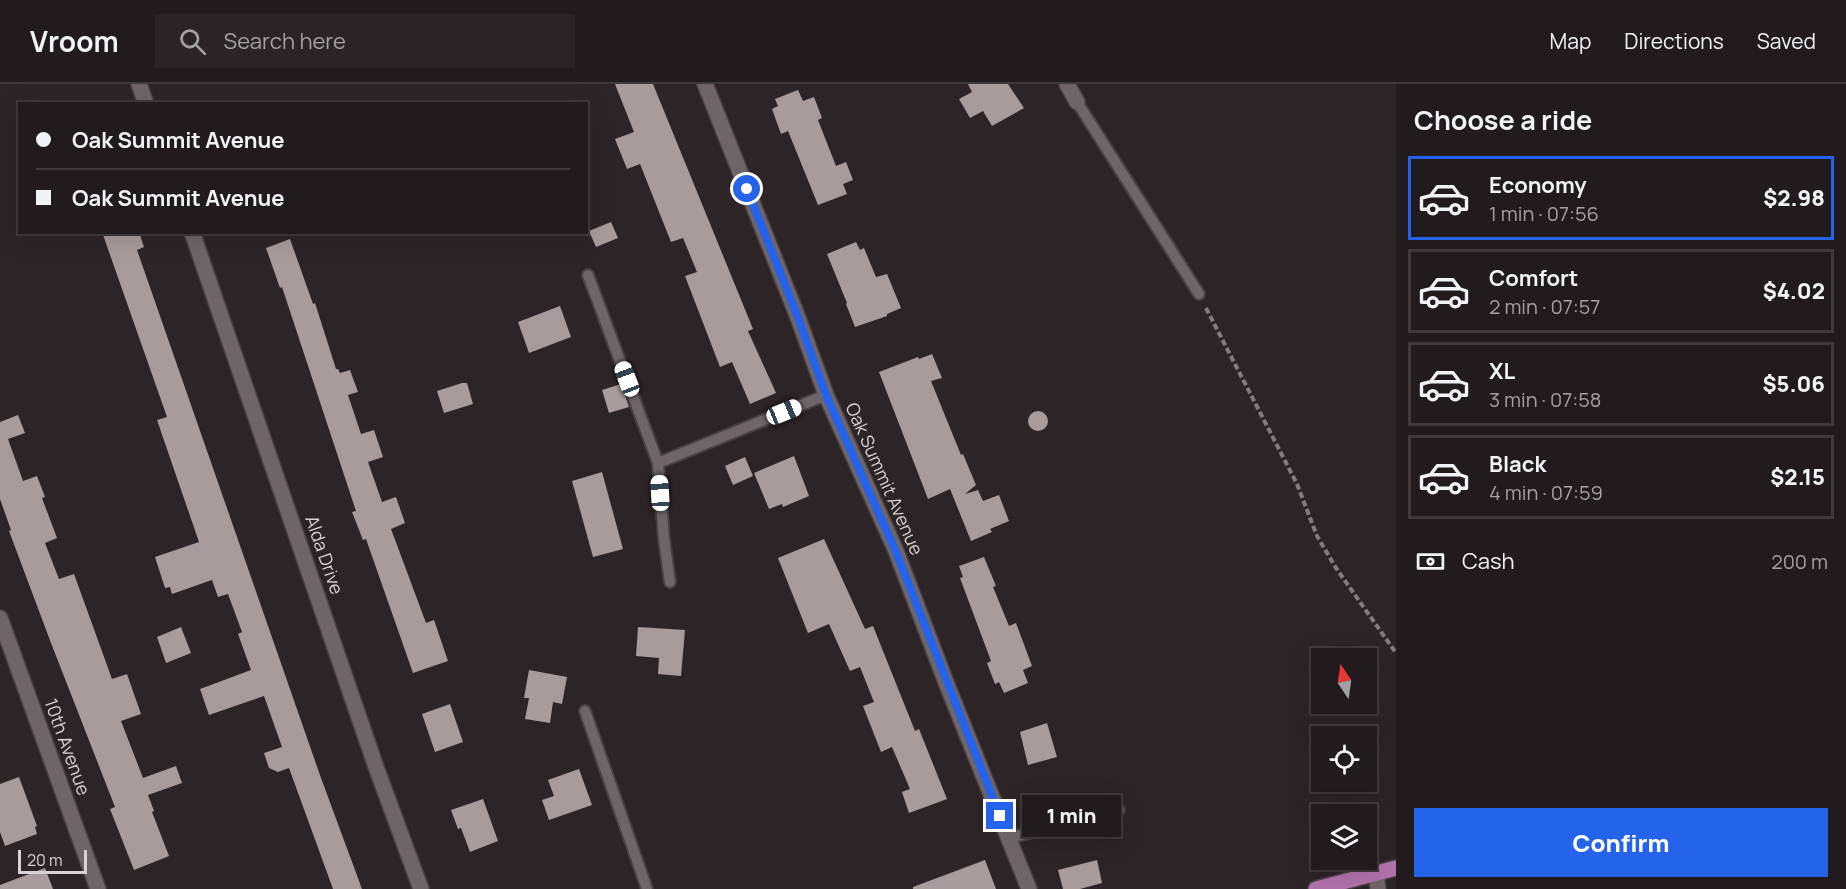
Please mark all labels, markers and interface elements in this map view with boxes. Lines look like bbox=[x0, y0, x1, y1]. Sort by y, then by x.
search box bbox=[155, 14, 575, 68]
text: Vroom bbox=[30, 22, 119, 60]
icon: search bbox=[176, 25, 209, 58]
text: Search here bbox=[224, 26, 346, 56]
text: Map bbox=[1550, 27, 1591, 55]
text: Directions bbox=[1624, 27, 1724, 55]
text: Saved bbox=[1757, 27, 1816, 55]
text: Choose a ride bbox=[1414, 101, 1592, 138]
text: Oak Summit Avenue bbox=[72, 125, 285, 155]
text: Economy bbox=[1489, 170, 1587, 200]
icon: car bbox=[1417, 171, 1471, 225]
route start bbox=[733, 175, 760, 202]
text: Oak Summit Avenue bbox=[72, 183, 285, 213]
text: $2.98 bbox=[1763, 183, 1825, 213]
text: 1 min · 07:56 bbox=[1489, 200, 1599, 227]
text: Comfort bbox=[1489, 263, 1578, 293]
icon: car bbox=[1417, 264, 1471, 318]
text: $4.02 bbox=[1763, 276, 1825, 306]
text: 2 min · 07:57 bbox=[1489, 293, 1600, 320]
text: XL bbox=[1489, 356, 1515, 386]
icon: car bbox=[1417, 357, 1471, 411]
car bbox=[612, 359, 642, 399]
text: $5.06 bbox=[1762, 369, 1825, 399]
text: 3 min · 07:58 bbox=[1489, 386, 1601, 413]
car bbox=[764, 397, 804, 427]
street label: Oak Summit Avenue bbox=[840, 399, 929, 559]
text: Black bbox=[1489, 449, 1546, 479]
icon: car bbox=[1417, 450, 1471, 504]
text: $2.15 bbox=[1770, 462, 1825, 492]
car bbox=[650, 475, 670, 511]
text: 4 min · 07:59 bbox=[1489, 479, 1603, 506]
street label: Alda Drive bbox=[300, 512, 350, 597]
icon: cash bbox=[1414, 545, 1447, 578]
text: Cash bbox=[1462, 546, 1515, 576]
text: 200 m bbox=[1771, 548, 1828, 575]
north arrow bbox=[1311, 648, 1377, 714]
map controls bbox=[1311, 648, 1377, 870]
street label: 10th Avenue bbox=[39, 695, 97, 798]
button: locate bbox=[1311, 726, 1377, 792]
callout: 1 min bbox=[1021, 795, 1120, 837]
route end bbox=[986, 802, 1013, 829]
text: 1 min bbox=[1046, 802, 1097, 829]
button: layers bbox=[1311, 804, 1377, 870]
button: Confirm bbox=[1414, 808, 1828, 877]
scale bar bbox=[18, 847, 87, 874]
text: 20 m bbox=[27, 849, 63, 871]

